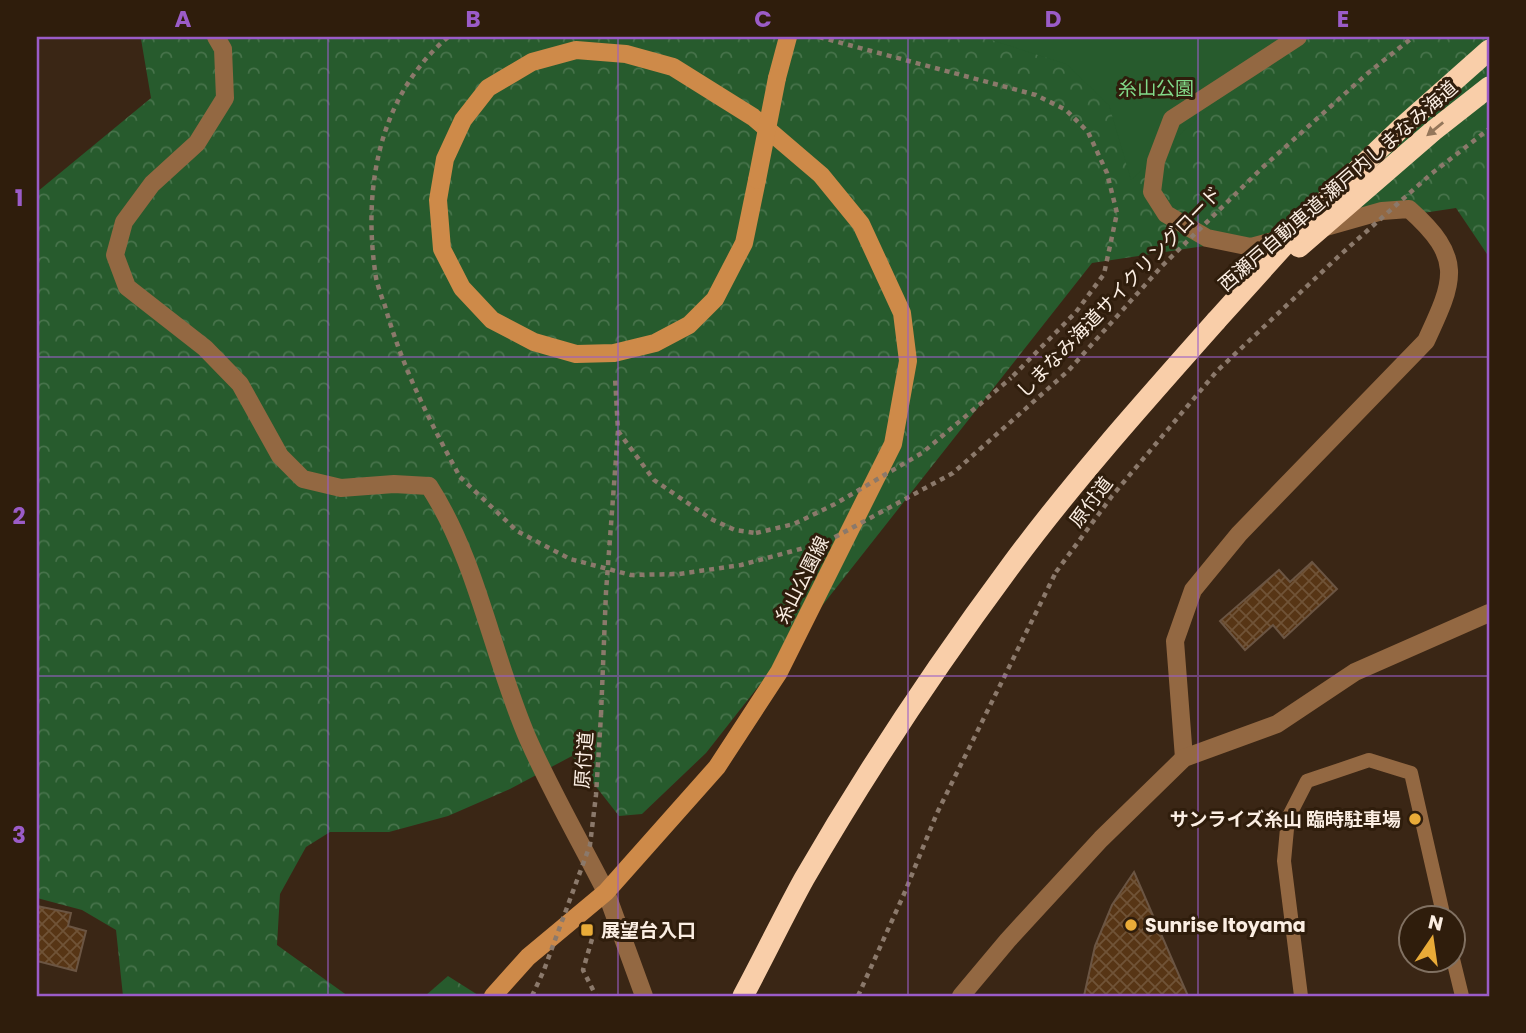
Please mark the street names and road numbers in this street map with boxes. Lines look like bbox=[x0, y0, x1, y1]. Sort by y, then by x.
street label: 西瀬戸自動車道;瀬戸内しまなみ海道 bbox=[1213, 74, 1463, 298]
street label: しまなみ海道サイクリングロード bbox=[1010, 180, 1228, 404]
street label: 原付道 bbox=[1063, 471, 1119, 533]
street label: 糸山公園線 bbox=[768, 532, 836, 628]
street label: 原付道 bbox=[569, 731, 599, 789]

